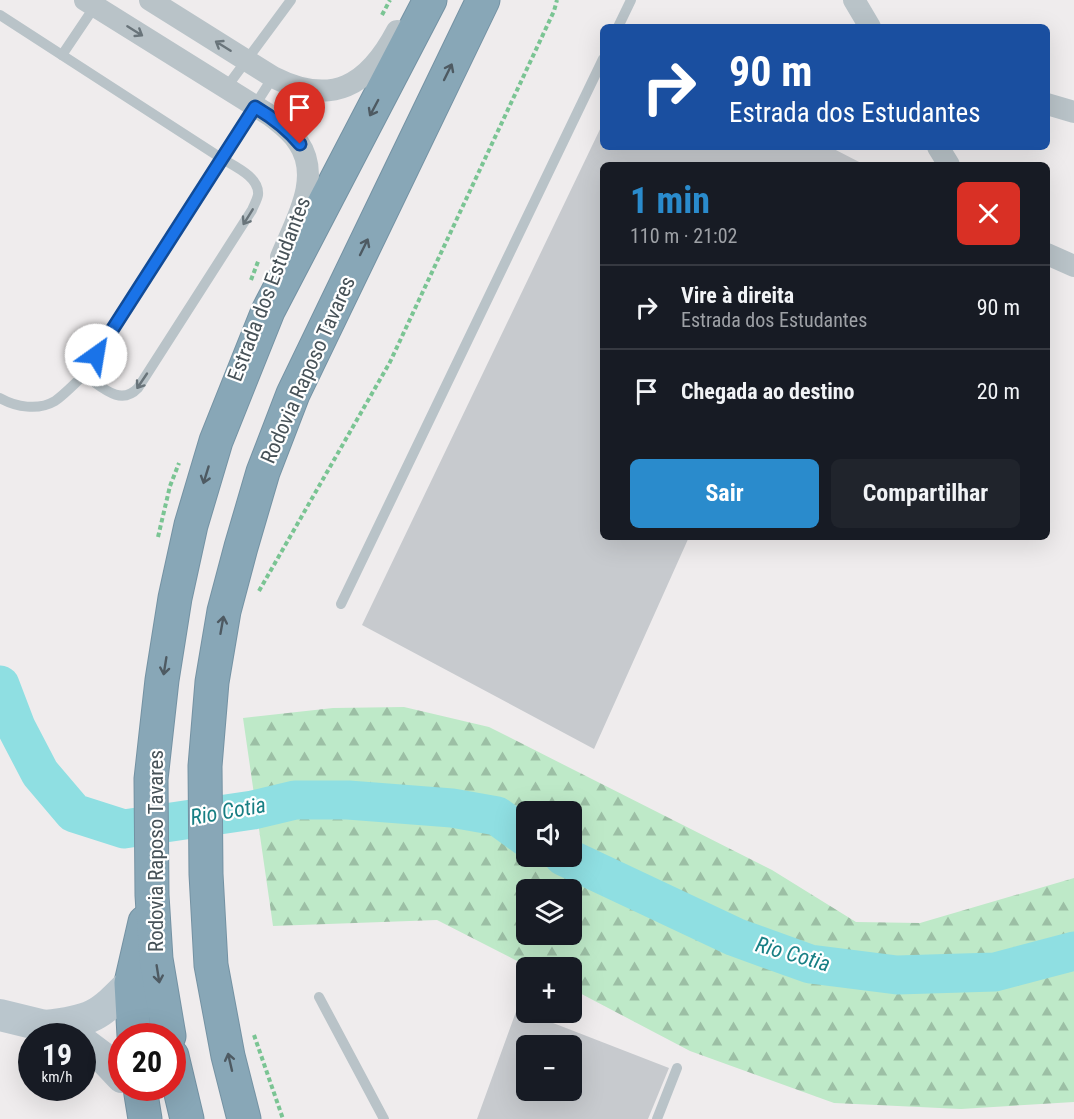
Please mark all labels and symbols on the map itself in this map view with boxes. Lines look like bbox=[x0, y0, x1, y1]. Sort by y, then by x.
one-way arrow bbox=[126, 26, 143, 38]
one-way arrow bbox=[214, 39, 231, 52]
one-way arrow bbox=[443, 63, 455, 81]
pin bbox=[274, 82, 325, 144]
one-way arrow bbox=[368, 98, 379, 116]
street label: Estrada dos Estudantes bbox=[223, 193, 315, 385]
one-way arrow bbox=[241, 208, 253, 225]
one-way arrow bbox=[358, 239, 370, 257]
street label: Rodovia Raposo Tavares bbox=[256, 273, 360, 467]
position arrow bbox=[64, 323, 128, 387]
one-way arrow bbox=[136, 372, 148, 388]
one-way arrow bbox=[200, 465, 211, 484]
one-way arrow bbox=[217, 616, 228, 635]
one-way arrow bbox=[159, 655, 170, 675]
street label: Rodovia Raposo Tavares bbox=[144, 750, 168, 952]
water label: Rio Cotia bbox=[188, 792, 268, 830]
water label: Rio Cotia bbox=[753, 931, 833, 977]
one-way arrow bbox=[153, 963, 164, 983]
speed limit sign: 20 bbox=[108, 1023, 186, 1101]
one-way arrow bbox=[224, 1053, 235, 1072]

